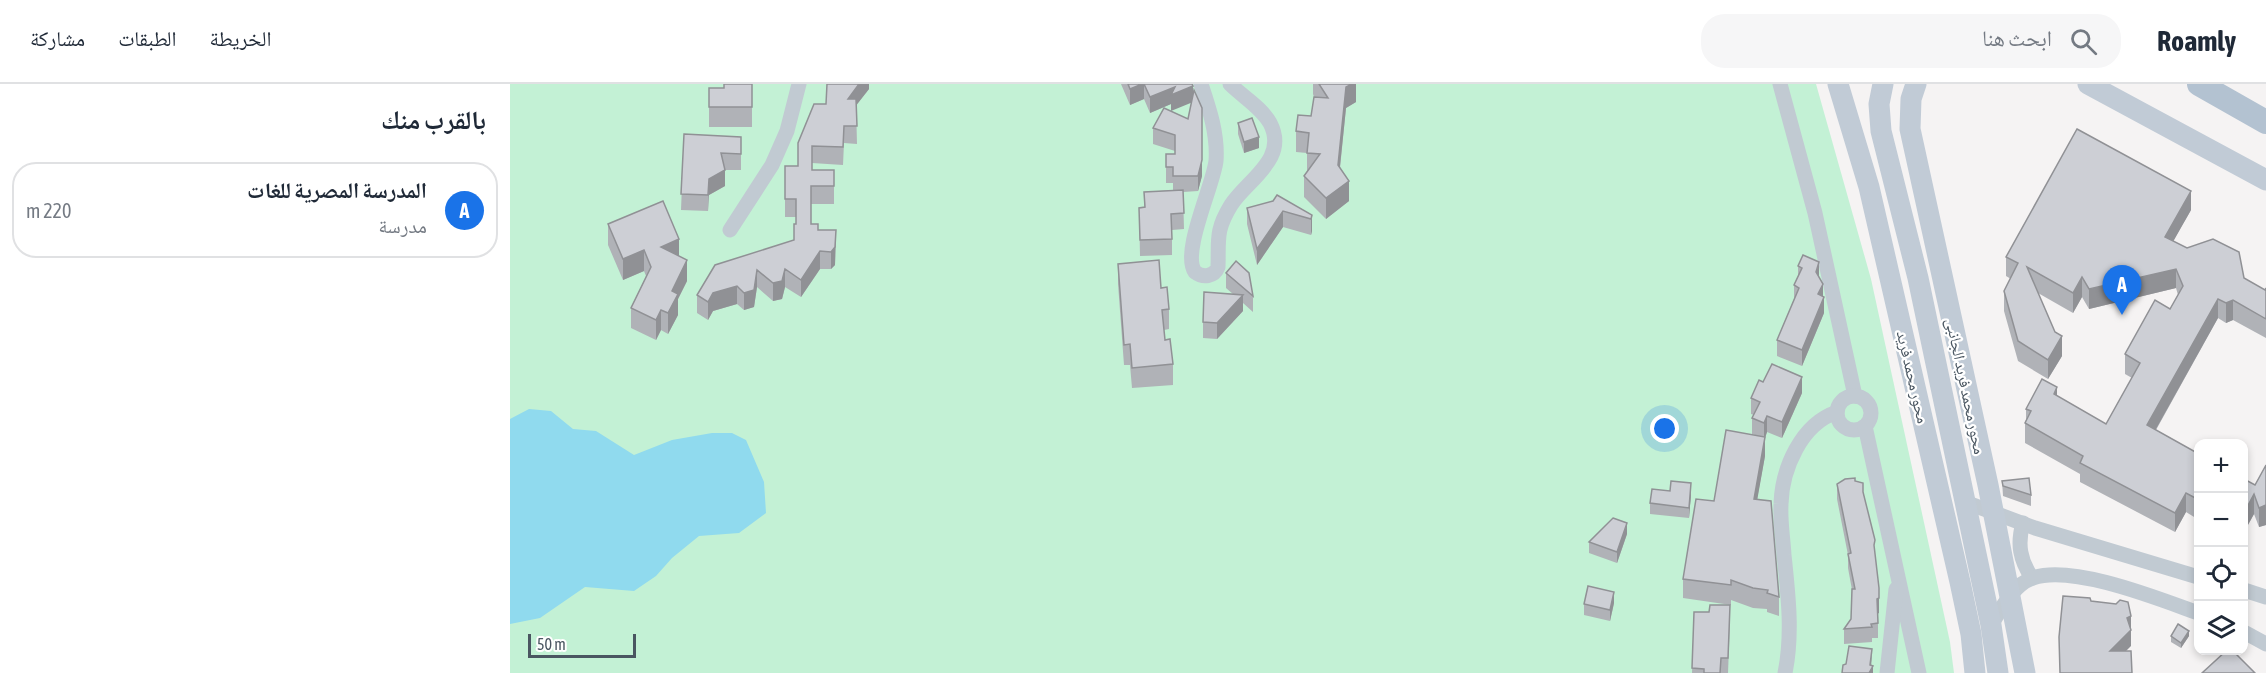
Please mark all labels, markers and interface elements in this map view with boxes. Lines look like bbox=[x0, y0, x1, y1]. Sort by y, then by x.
search box bbox=[1701, 14, 2121, 68]
text: ابحث هنا bbox=[1982, 25, 2052, 51]
icon: search bbox=[2067, 25, 2100, 58]
text: Roamly bbox=[2157, 25, 2236, 57]
text: مشاركة bbox=[30, 26, 85, 50]
text: الطبقات bbox=[118, 26, 177, 50]
text: الخريطة bbox=[210, 26, 271, 50]
text: بالقرب منك bbox=[381, 105, 486, 135]
text: المدرسة المصرية للغات bbox=[247, 177, 427, 203]
text: 220 m bbox=[26, 199, 71, 222]
text: A bbox=[460, 199, 469, 222]
text: مدرسة bbox=[378, 214, 427, 237]
pin: A bbox=[2102, 266, 2142, 315]
street label: محور محمد فريد الجانبى bbox=[1941, 316, 1989, 456]
street label: محور محمد فريد bbox=[1893, 329, 1932, 425]
your location bbox=[1650, 414, 1679, 443]
map controls bbox=[2194, 439, 2248, 655]
button: + bbox=[2194, 439, 2248, 493]
button: − bbox=[2194, 493, 2248, 547]
button: locate bbox=[2194, 547, 2248, 601]
button: layers bbox=[2194, 601, 2248, 655]
scale bar bbox=[528, 631, 636, 658]
text: 50 m bbox=[537, 635, 566, 653]

